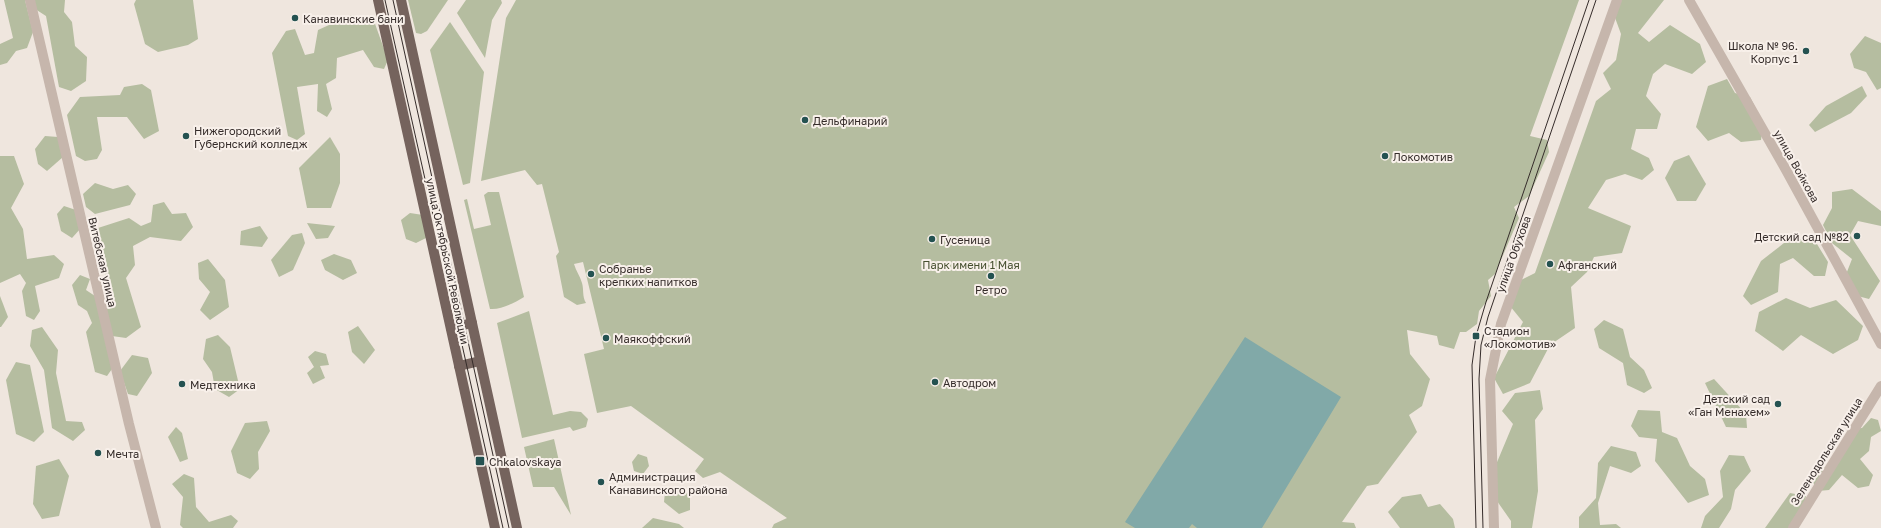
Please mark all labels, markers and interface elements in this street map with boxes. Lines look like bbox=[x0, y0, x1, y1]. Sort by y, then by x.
place label: Канавинские бани bbox=[303, 12, 404, 25]
marker: Канавинские бани bbox=[290, 13, 300, 23]
place label: Школа № 96. Корпус 1 bbox=[1728, 39, 1798, 65]
marker: Школа № 96. Корпус 1 bbox=[1801, 46, 1811, 56]
place label: Дельфинарий bbox=[813, 114, 887, 127]
marker: Дельфинарий bbox=[800, 115, 810, 125]
place label: Нижегородский Губернский колледж bbox=[194, 124, 308, 150]
street label: улица Войкова bbox=[1772, 128, 1822, 204]
marker: Нижегородский Губернский колледж bbox=[181, 131, 191, 141]
place label: Локомотив bbox=[1393, 150, 1453, 163]
marker: Локомотив bbox=[1380, 151, 1390, 161]
street label: улица Октябрьской Революции bbox=[424, 177, 472, 345]
street label: улица Обухова bbox=[1493, 214, 1533, 294]
street label: Витебская улица bbox=[86, 216, 120, 308]
place label: Детский сад №82 bbox=[1754, 230, 1849, 243]
marker: Детский сад №82 bbox=[1852, 231, 1862, 241]
place label: Гусеница bbox=[940, 233, 990, 246]
marker: Гусеница bbox=[927, 234, 937, 244]
park label: Парк имени 1 Мая bbox=[922, 258, 1020, 271]
place label: Афганский bbox=[1558, 258, 1617, 271]
marker: Афганский bbox=[1545, 259, 1555, 269]
place label: Собранье крепких напитков bbox=[599, 262, 697, 288]
marker: Собранье крепких напитков bbox=[586, 269, 596, 279]
marker: Ретро bbox=[986, 271, 996, 281]
place label: Ретро bbox=[975, 283, 1007, 296]
place label: Стадион «Локомотив» bbox=[1484, 324, 1556, 350]
marker: Стадион «Локомотив» bbox=[1471, 331, 1481, 341]
place label: Маякоффский bbox=[614, 332, 691, 345]
marker: Маякоффский bbox=[601, 333, 611, 343]
place label: Автодром bbox=[943, 376, 996, 389]
marker: Автодром bbox=[930, 377, 940, 387]
place label: Медтехника bbox=[190, 378, 256, 391]
marker: Медтехника bbox=[177, 379, 187, 389]
place label: Детский сад «Ган Менахем» bbox=[1688, 392, 1770, 418]
street label: Зеленодольская улица bbox=[1788, 395, 1864, 507]
marker: Детский сад «Ган Менахем» bbox=[1773, 399, 1783, 409]
place label: Мечта bbox=[106, 447, 139, 460]
marker: Мечта bbox=[93, 448, 103, 458]
marker: Chkalovskaya bbox=[474, 455, 486, 467]
place label: Chkalovskaya bbox=[489, 455, 562, 468]
place label: Администрация Канавинского района bbox=[609, 470, 728, 496]
marker: Администрация Канавинского района bbox=[596, 477, 606, 487]

